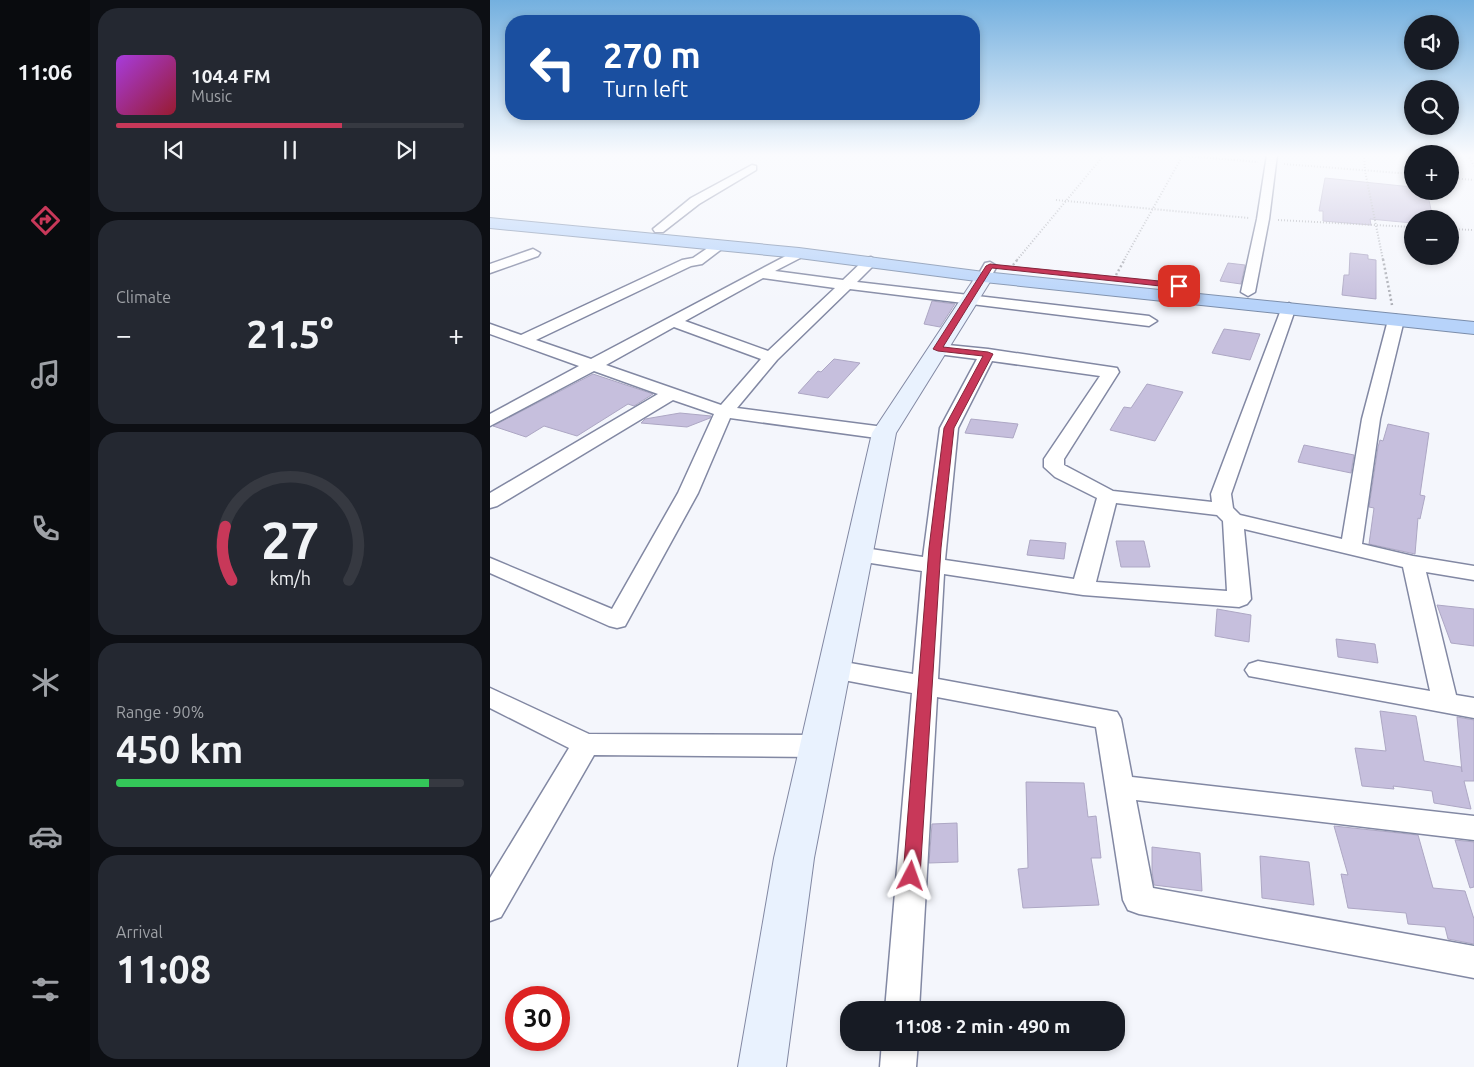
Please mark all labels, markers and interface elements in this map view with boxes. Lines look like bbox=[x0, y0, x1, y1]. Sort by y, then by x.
map controls bbox=[1404, 15, 1459, 265]
button: sound bbox=[1404, 15, 1459, 70]
icon: left bbox=[520, 35, 585, 100]
text: 270 m bbox=[603, 35, 701, 75]
text: 11:06 bbox=[17, 59, 73, 84]
text: 104.4 FM bbox=[191, 65, 271, 87]
text: Turn left bbox=[603, 76, 688, 101]
button: search bbox=[1404, 80, 1459, 135]
text: Music bbox=[191, 87, 232, 105]
icon: previous bbox=[160, 136, 188, 164]
icon: pause bbox=[276, 136, 304, 164]
icon: next bbox=[392, 136, 420, 164]
button: + bbox=[1404, 145, 1459, 200]
icon: directions bbox=[28, 203, 63, 238]
button: − bbox=[1404, 210, 1459, 265]
pin bbox=[1158, 265, 1200, 307]
icon: arrive bbox=[1165, 272, 1193, 300]
text: Climate bbox=[116, 288, 171, 306]
text: 21.5° bbox=[246, 313, 334, 355]
text: − bbox=[116, 319, 132, 350]
text: + bbox=[448, 319, 464, 350]
icon: music bbox=[28, 357, 63, 392]
icon: phone bbox=[28, 511, 63, 546]
text: 27 bbox=[261, 511, 319, 569]
text: km/h bbox=[269, 568, 311, 588]
icon: climate bbox=[28, 665, 63, 700]
text: Range · 90% bbox=[116, 703, 204, 721]
text: 450 km bbox=[116, 728, 243, 770]
icon: car bbox=[28, 819, 63, 854]
position arrow bbox=[884, 849, 936, 901]
text: Arrival bbox=[116, 923, 163, 941]
text: 11:08 bbox=[116, 948, 211, 990]
icon: filters bbox=[28, 972, 63, 1007]
speed limit sign: 30 bbox=[505, 986, 570, 1051]
text: 11:08 · 2 min · 490 m bbox=[895, 1015, 1070, 1037]

